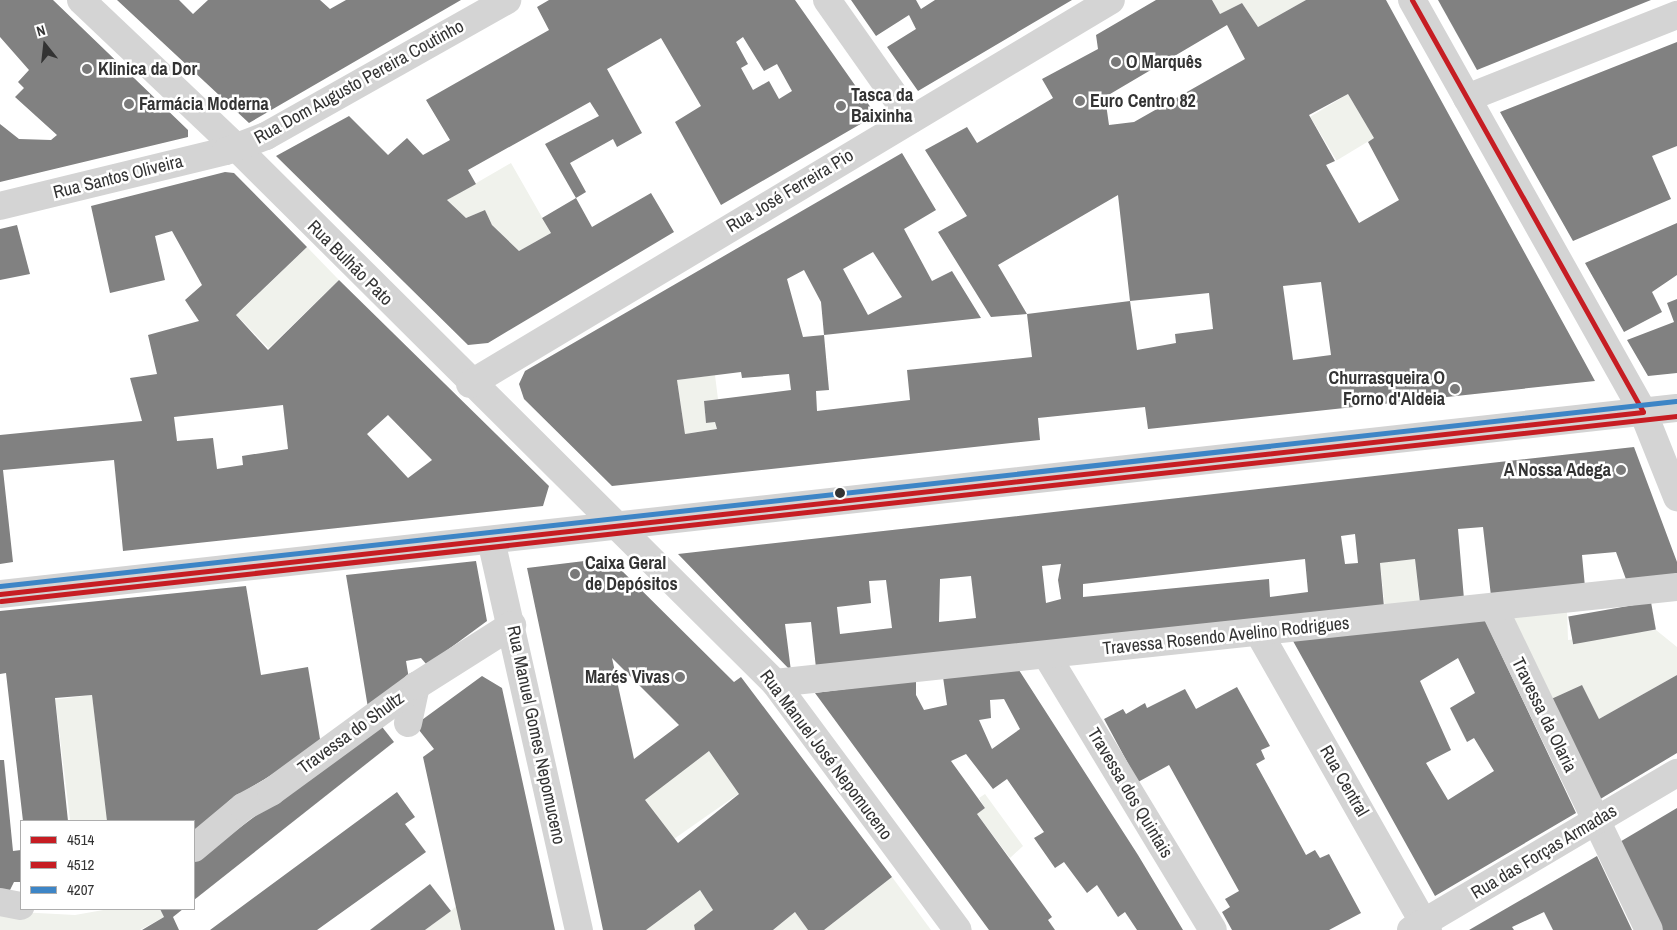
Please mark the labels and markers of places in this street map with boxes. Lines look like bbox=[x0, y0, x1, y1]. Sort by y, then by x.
place label: O Marquês bbox=[1126, 51, 1202, 73]
marker: O Marquês bbox=[1110, 56, 1122, 68]
place label: Klinica da Dor bbox=[98, 58, 197, 80]
marker: Klinica da Dor bbox=[80, 62, 94, 76]
place label: Tasca da Baixinha bbox=[851, 85, 913, 128]
place label: Euro Centro 82 bbox=[1090, 90, 1196, 112]
place label: Farmácia Moderna bbox=[139, 93, 269, 115]
marker: Euro Centro 82 bbox=[1074, 95, 1086, 107]
marker: Farmácia Moderna bbox=[123, 98, 135, 110]
marker: Tasca da Baixinha bbox=[835, 100, 847, 112]
place label: Churrasqueira O Forno d'Aldeia bbox=[1329, 368, 1445, 410]
marker: Churrasqueira O Forno d'Aldeia bbox=[1449, 383, 1461, 395]
place label: A Nossa Adega bbox=[1503, 459, 1611, 481]
marker: A Nossa Adega bbox=[1615, 464, 1627, 476]
unlabelled marker bbox=[835, 488, 845, 498]
place label: Caixa Geral de Depósitos bbox=[585, 553, 678, 596]
marker: Caixa Geral de Depósitos bbox=[569, 568, 581, 580]
place label: Marés Vivas bbox=[585, 666, 670, 688]
marker: Marés Vivas bbox=[674, 671, 686, 683]

